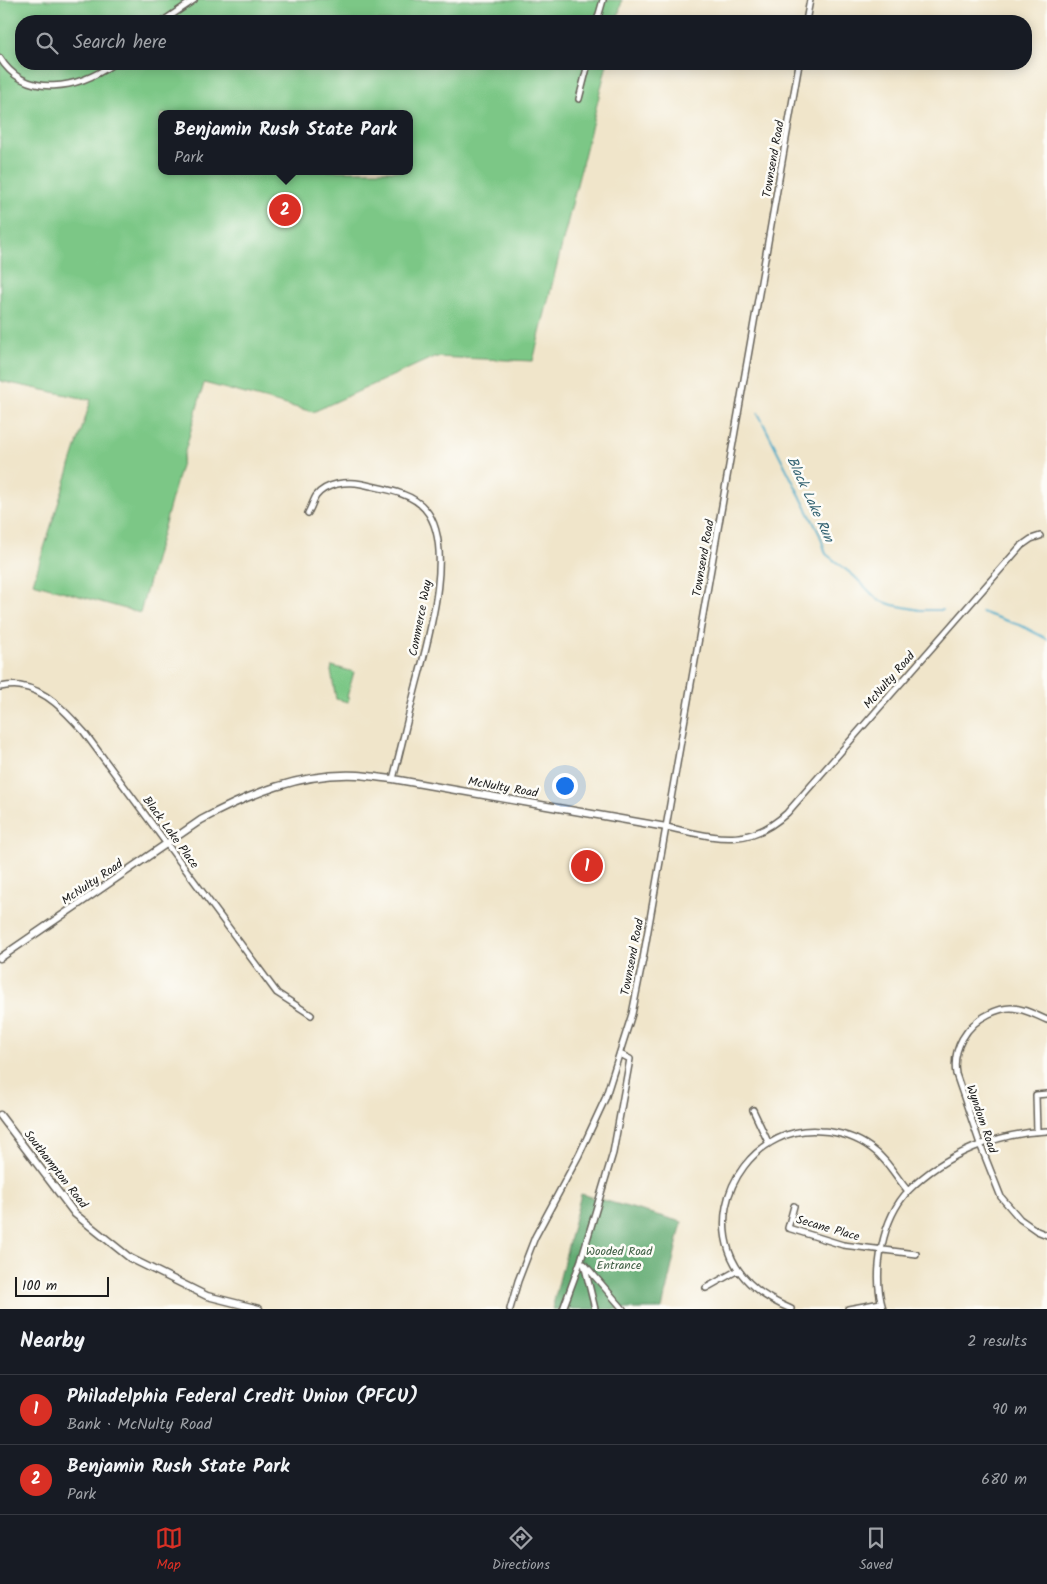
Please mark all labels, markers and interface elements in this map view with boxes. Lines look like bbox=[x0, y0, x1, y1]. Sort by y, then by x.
search box bbox=[15, 15, 1032, 70]
text: Search here bbox=[73, 28, 167, 58]
icon: search bbox=[33, 29, 61, 57]
popup bbox=[158, 110, 413, 175]
text: Benjamin Rush State Park bbox=[174, 115, 397, 145]
street label: Townsend Road bbox=[757, 118, 790, 199]
text: Park bbox=[174, 145, 203, 170]
pin: 2 bbox=[269, 191, 301, 229]
water label: Black Lake Run bbox=[781, 453, 840, 547]
street label: Townsend Road bbox=[687, 517, 720, 598]
street label: Commerce Way bbox=[404, 578, 437, 658]
street label: McNulty Road bbox=[859, 647, 920, 713]
street label: McNulty Road bbox=[466, 772, 540, 803]
your location bbox=[552, 773, 578, 799]
street label: Black Lake Place bbox=[138, 792, 204, 873]
pin: 1 bbox=[571, 847, 603, 885]
street label: McNulty Road bbox=[58, 854, 128, 910]
street label: Townsend Road bbox=[616, 916, 649, 997]
street label: Wyndom Road bbox=[961, 1082, 1002, 1157]
street label: Southampton Road bbox=[19, 1126, 93, 1213]
street label: Secane Place bbox=[794, 1210, 862, 1247]
park label: Wooded Road Entrance bbox=[586, 1242, 653, 1275]
scale bar bbox=[15, 1274, 109, 1297]
text: 100 m bbox=[22, 1275, 57, 1297]
text: Nearby bbox=[20, 1325, 85, 1358]
text: 2 results bbox=[967, 1329, 1027, 1354]
text: Philadelphia Federal Credit Union (PFCU) bbox=[67, 1382, 418, 1412]
text: 1 bbox=[34, 1397, 38, 1422]
text: 90 m bbox=[992, 1397, 1027, 1422]
text: Bank · McNulty Road bbox=[67, 1412, 212, 1437]
text: Benjamin Rush State Park bbox=[67, 1452, 289, 1482]
text: 2 bbox=[31, 1467, 41, 1492]
text: 680 m bbox=[981, 1467, 1027, 1492]
text: Park bbox=[67, 1482, 96, 1507]
tab: Map bbox=[155, 1524, 183, 1576]
tab: Directions bbox=[492, 1524, 550, 1576]
tab: Saved bbox=[859, 1524, 892, 1576]

